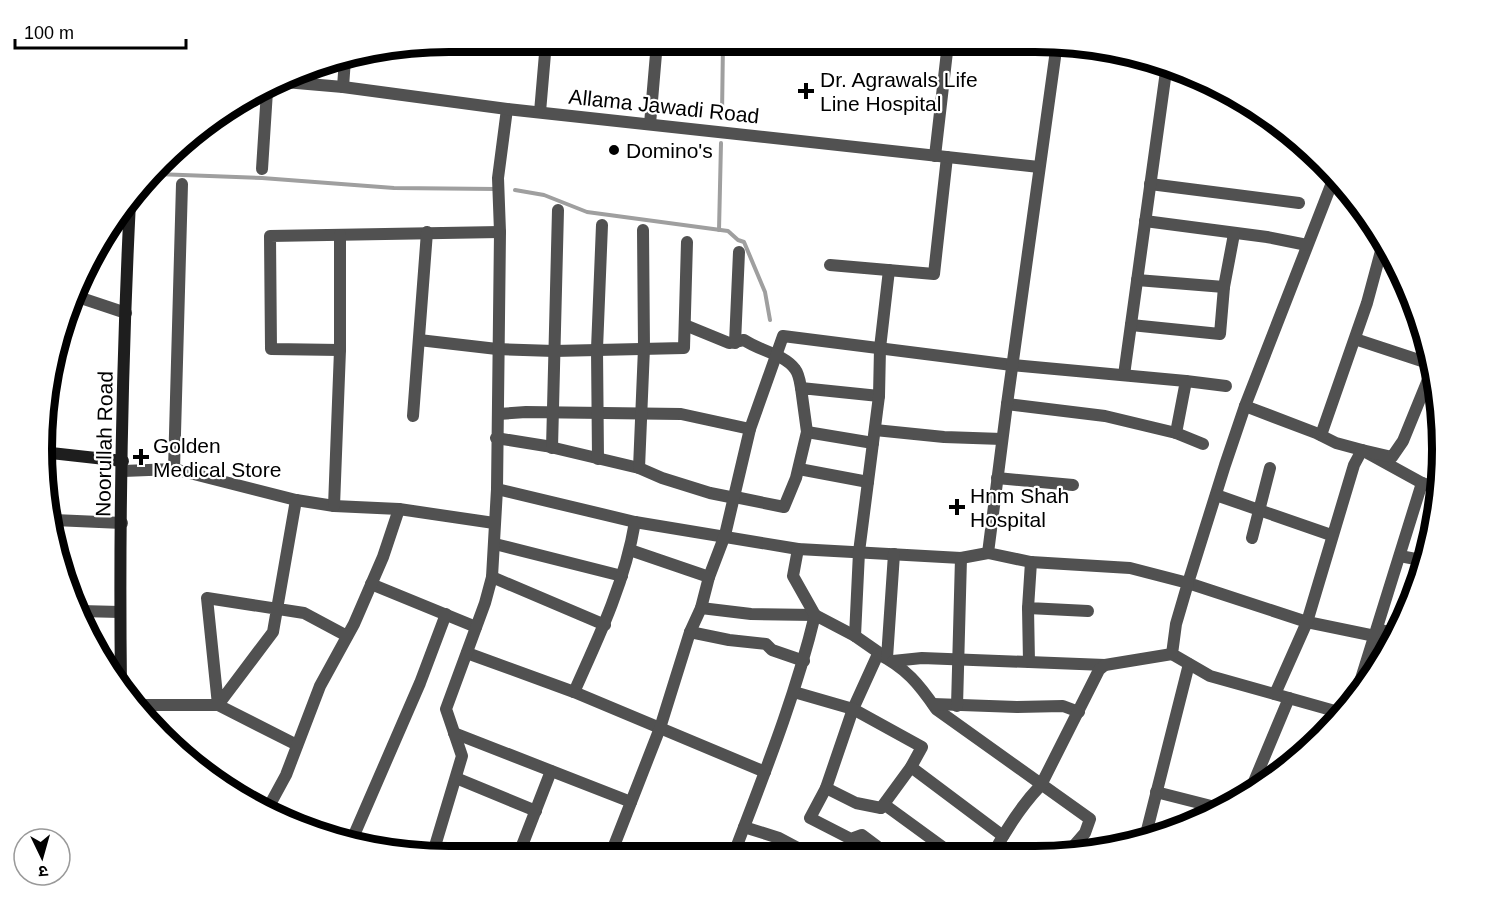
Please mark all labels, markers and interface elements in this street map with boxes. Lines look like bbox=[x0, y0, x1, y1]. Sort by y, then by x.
scale bar bbox=[15, 12, 186, 50]
text: 100 m bbox=[24, 23, 74, 43]
place label: Dr. Agrawals Life Line Hospital bbox=[820, 68, 978, 115]
marker: Dr. Agrawals Life Line Hospital bbox=[797, 82, 815, 100]
street label: Allama Jawadi Road bbox=[568, 85, 760, 127]
place label: Domino's bbox=[626, 139, 713, 162]
marker: Domino's bbox=[607, 143, 621, 157]
street label: Noorullah Road bbox=[91, 371, 117, 517]
place label: Golden Medical Store bbox=[153, 434, 281, 481]
marker: Golden Medical Store bbox=[134, 450, 148, 464]
place label: Hnm Shah Hospital bbox=[970, 484, 1069, 531]
marker: Hnm Shah Hospital bbox=[948, 498, 966, 516]
north arrow bbox=[12, 827, 72, 887]
text: उ bbox=[37, 863, 49, 880]

